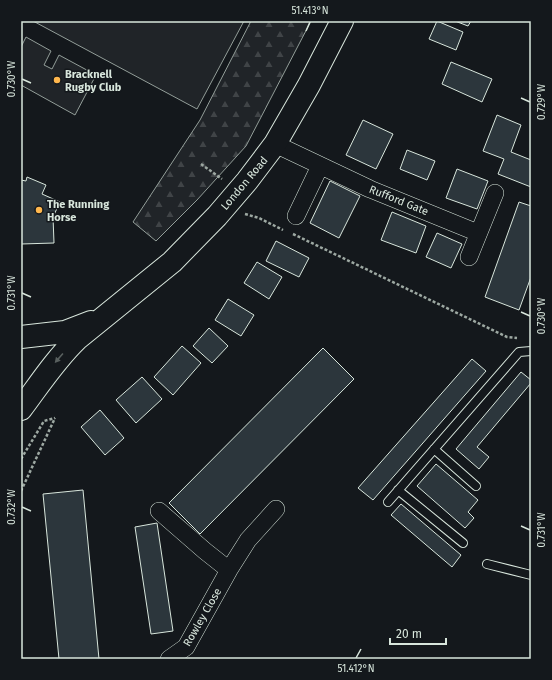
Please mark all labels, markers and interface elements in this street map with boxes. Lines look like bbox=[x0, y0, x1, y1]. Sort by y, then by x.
text: 51.413°N bbox=[291, 5, 329, 17]
text: 0.730°W bbox=[6, 60, 18, 97]
place label: Bracknell Rugby Club bbox=[65, 68, 122, 94]
marker: Bracknell Rugby Club bbox=[52, 75, 62, 85]
text: 0.729°W bbox=[536, 83, 548, 120]
street label: London Road bbox=[218, 154, 271, 213]
street label: Rufford Gate bbox=[367, 183, 430, 218]
place label: The Running Horse bbox=[47, 198, 110, 224]
marker: The Running Horse bbox=[34, 205, 44, 215]
text: 0.731°W bbox=[6, 275, 18, 310]
text: 0.730°W bbox=[536, 297, 548, 334]
one-way arrow bbox=[54, 353, 63, 364]
text: 0.732°W bbox=[6, 488, 18, 525]
text: 0.731°W bbox=[536, 512, 548, 547]
street label: Rowley Close bbox=[181, 586, 224, 649]
scale bar bbox=[390, 620, 446, 646]
text: 20 m bbox=[396, 627, 422, 641]
text: 51.412°N bbox=[338, 663, 374, 675]

